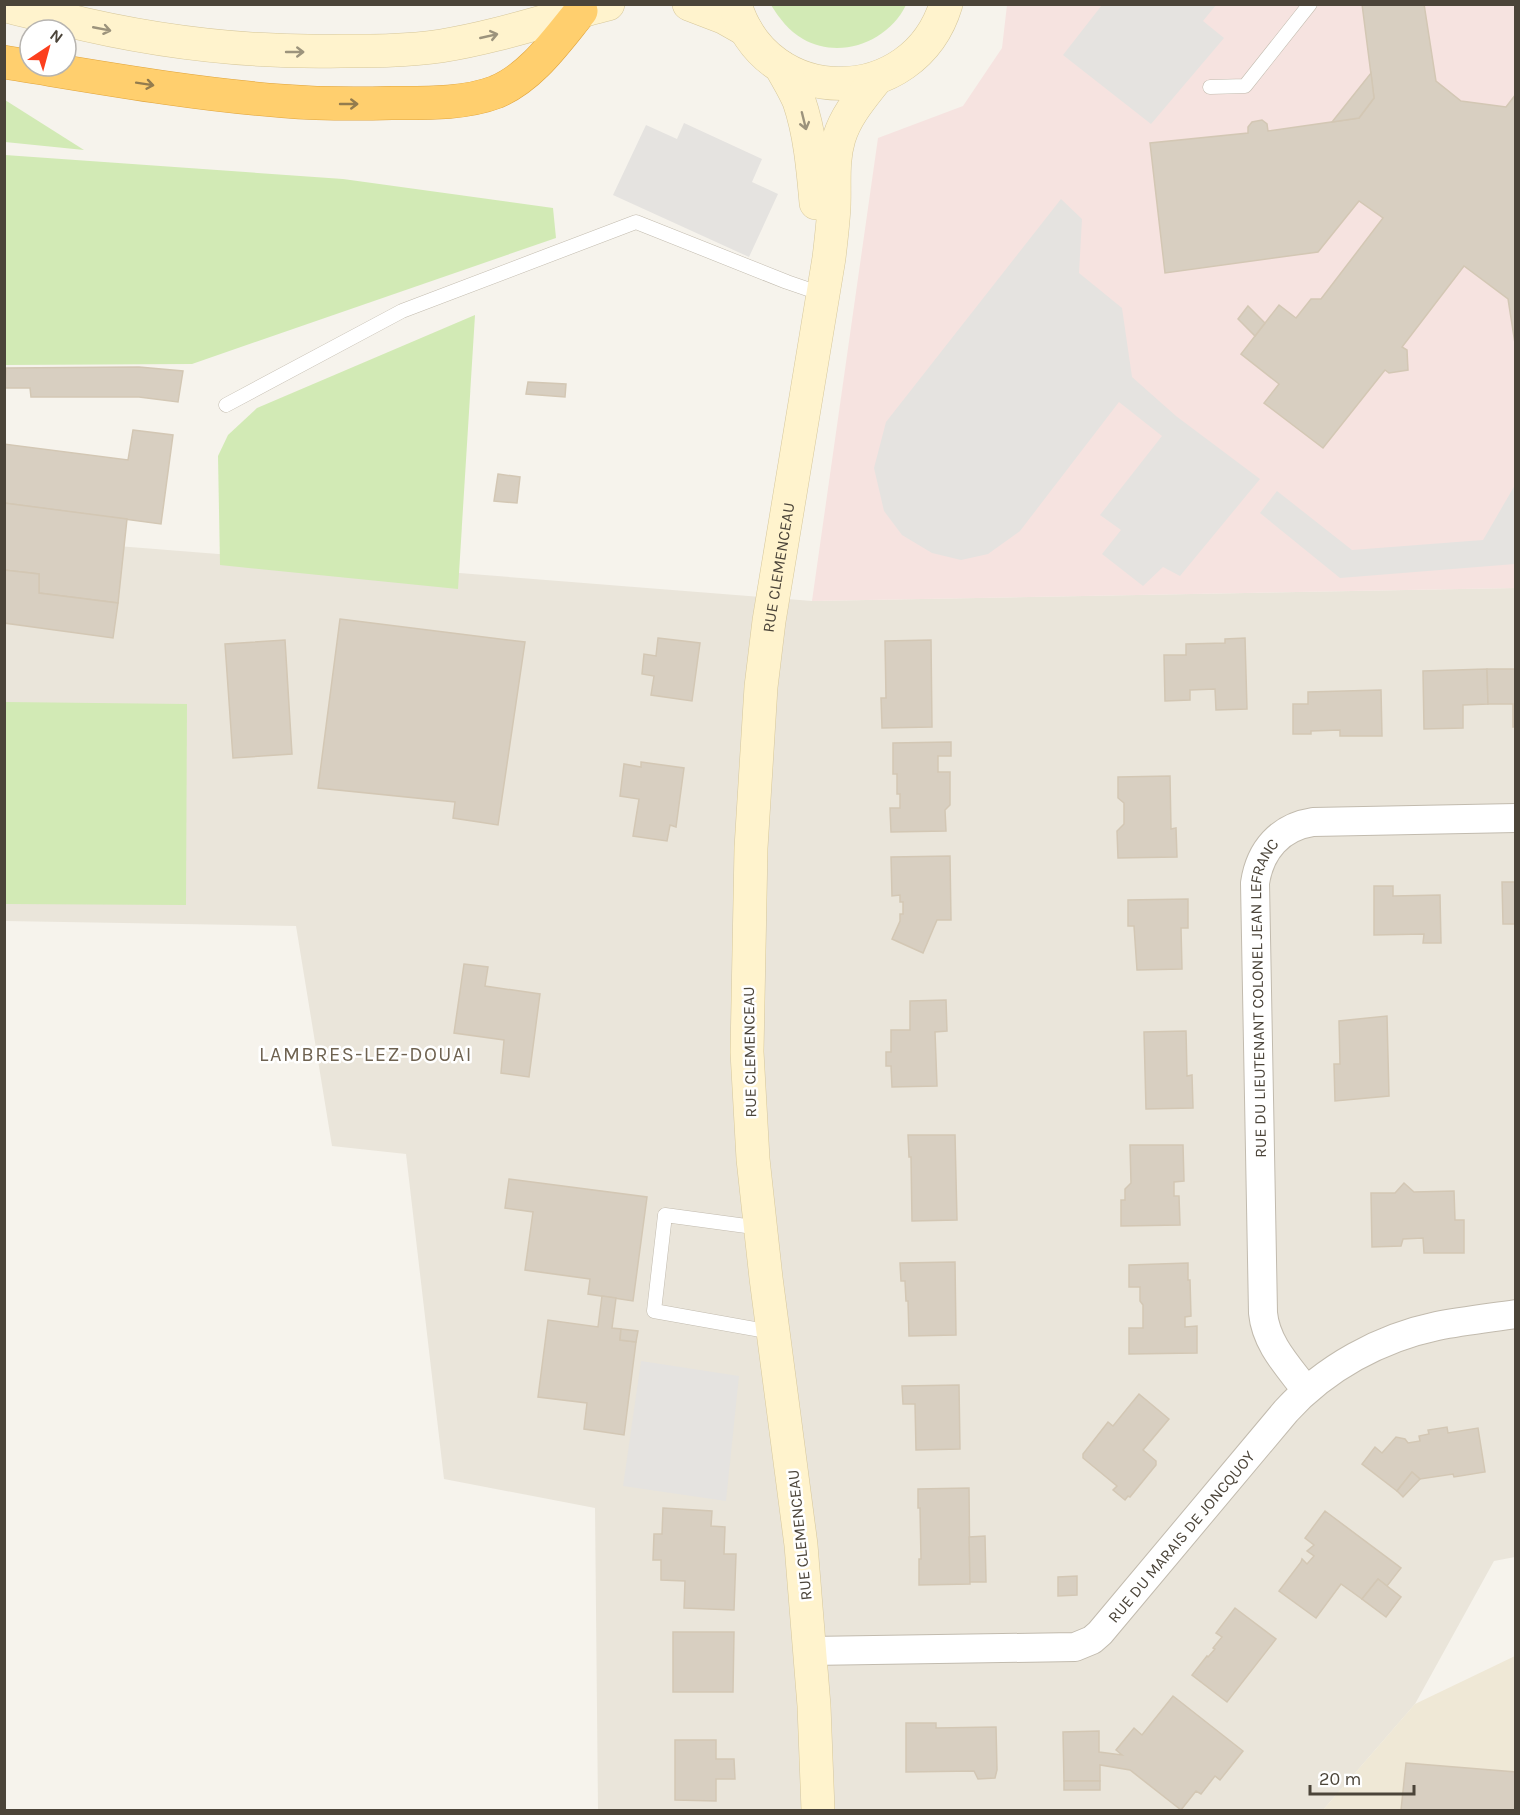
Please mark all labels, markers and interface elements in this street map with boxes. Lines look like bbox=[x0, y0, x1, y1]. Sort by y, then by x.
north arrow bbox=[18, 18, 78, 78]
one-way arrow bbox=[92, 24, 111, 35]
text: N bbox=[46, 25, 67, 47]
one-way arrow bbox=[479, 30, 498, 41]
one-way arrow bbox=[285, 46, 305, 58]
one-way arrow bbox=[135, 79, 155, 90]
one-way arrow bbox=[339, 98, 359, 110]
one-way arrow bbox=[799, 111, 811, 130]
street label: RUE CLEMENCEAU bbox=[759, 501, 798, 633]
street label: RUE DU LIEUTENANT COLONEL JEAN LEFRANC bbox=[1246, 834, 1283, 1158]
street label: RUE CLEMENCEAU bbox=[739, 986, 760, 1118]
district label: LAMBRES-LEZ-DOUAI bbox=[259, 1043, 473, 1066]
street label: RUE DU MARAIS DE JONCQUOY bbox=[1104, 1447, 1259, 1627]
street label: RUE CLEMENCEAU bbox=[783, 1469, 816, 1601]
scale bar bbox=[1310, 1758, 1414, 1796]
text: 20 m bbox=[1319, 1768, 1361, 1790]

